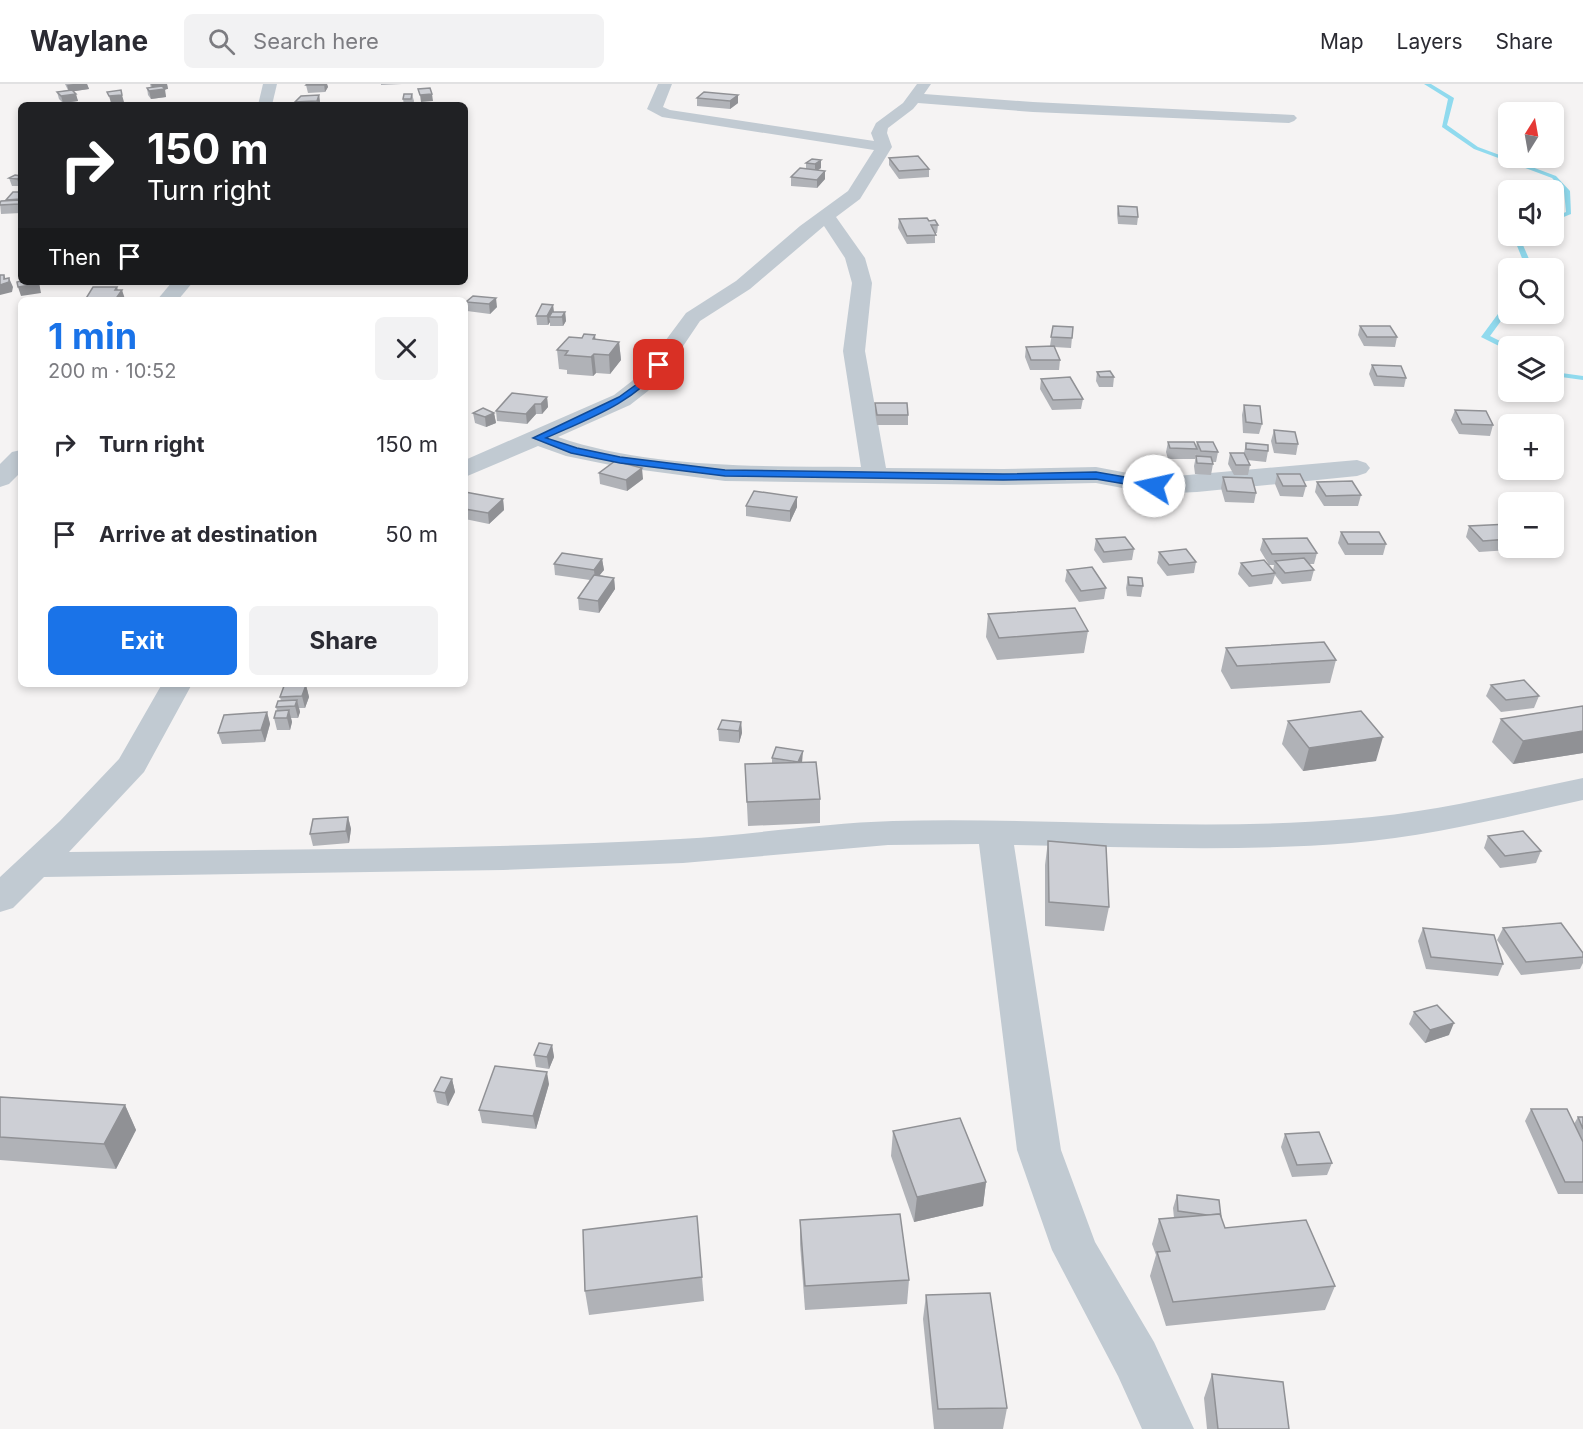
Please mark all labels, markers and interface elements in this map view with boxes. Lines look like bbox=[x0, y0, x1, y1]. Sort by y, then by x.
search box bbox=[184, 14, 604, 68]
text: Waylane bbox=[30, 24, 148, 58]
icon: search bbox=[205, 25, 238, 58]
text: Search here bbox=[253, 28, 379, 54]
text: Map bbox=[1320, 29, 1364, 54]
text: Layers bbox=[1397, 29, 1463, 54]
text: Share bbox=[1496, 29, 1553, 54]
north arrow bbox=[1498, 102, 1564, 168]
map controls bbox=[1498, 102, 1564, 558]
text: 150 m bbox=[147, 123, 269, 174]
icon: right bbox=[48, 126, 126, 204]
text: Turn right bbox=[147, 174, 271, 207]
button: sound bbox=[1498, 180, 1564, 246]
icon: arrive bbox=[113, 240, 146, 273]
text: Then bbox=[48, 244, 101, 270]
button: search bbox=[1498, 258, 1564, 324]
text: 1 min bbox=[48, 314, 137, 358]
button: close bbox=[375, 317, 438, 380]
button: layers bbox=[1498, 336, 1564, 402]
pin bbox=[633, 339, 684, 390]
icon: arrive bbox=[642, 348, 675, 381]
text: 200 m · 10:52 bbox=[48, 359, 176, 383]
button: + bbox=[1498, 414, 1564, 480]
icon: right bbox=[48, 428, 81, 461]
text: Turn right bbox=[99, 431, 205, 457]
text: 150 m bbox=[376, 431, 438, 457]
position arrow bbox=[1122, 454, 1186, 518]
button: − bbox=[1498, 492, 1564, 558]
icon: arrive bbox=[48, 518, 81, 551]
text: Arrive at destination bbox=[99, 521, 318, 547]
text: 50 m bbox=[385, 521, 438, 547]
button: Exit bbox=[48, 606, 237, 675]
button: Share bbox=[249, 606, 438, 675]

